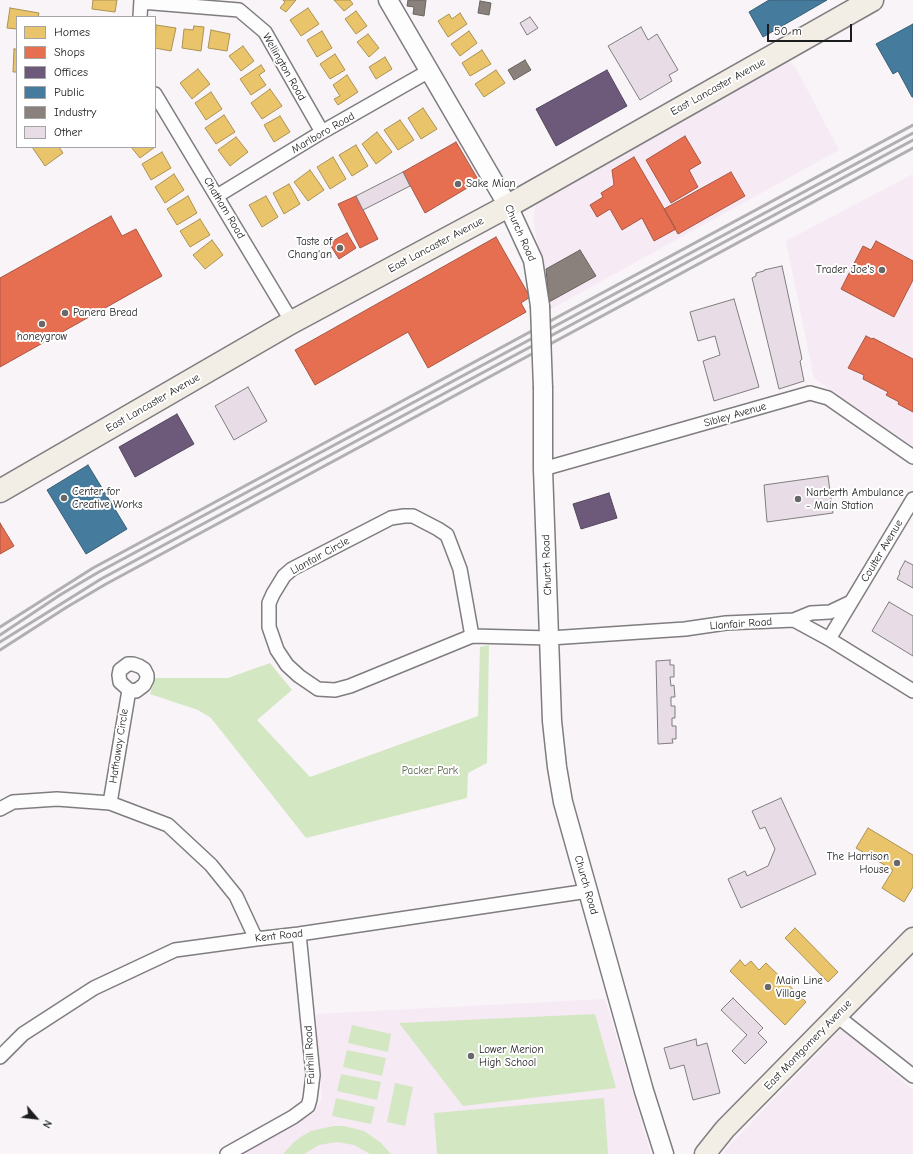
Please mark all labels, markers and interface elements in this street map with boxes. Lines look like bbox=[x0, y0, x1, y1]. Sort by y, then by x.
legend bbox=[16, 16, 156, 148]
scale bar bbox=[769, 16, 854, 42]
text: 50 m bbox=[774, 24, 802, 38]
text: Homes bbox=[54, 25, 90, 39]
street label: Wellington Road bbox=[259, 31, 309, 103]
text: Shops bbox=[54, 45, 85, 59]
street label: East Lancaster Avenue bbox=[668, 55, 768, 119]
text: Offices bbox=[54, 65, 88, 79]
text: Public bbox=[54, 85, 84, 99]
text: Industry bbox=[54, 105, 96, 119]
street label: Marlboro Road bbox=[289, 110, 357, 156]
text: Other bbox=[54, 125, 82, 139]
street label: Chatham Road bbox=[200, 175, 248, 241]
place label: Sake Mian bbox=[466, 177, 515, 191]
marker: Sake Mian bbox=[453, 179, 463, 189]
street label: Church Road bbox=[502, 202, 538, 264]
street label: East Lancaster Avenue bbox=[386, 214, 486, 276]
place label: Taste of Chang'an bbox=[288, 235, 332, 261]
marker: Taste of Chang'an bbox=[335, 243, 345, 253]
place label: Trader Joe's bbox=[816, 263, 874, 277]
marker: Trader Joe's bbox=[877, 265, 887, 275]
place label: Panera Bread bbox=[73, 306, 137, 320]
marker: Panera Bread bbox=[60, 308, 70, 318]
marker: honeygrow bbox=[37, 319, 47, 329]
place label: honeygrow bbox=[17, 330, 67, 344]
street label: East Lancaster Avenue bbox=[104, 371, 202, 435]
street label: Sibley Avenue bbox=[702, 400, 768, 430]
place label: Center for Creative Works bbox=[72, 485, 142, 511]
place label: Narberth Ambulance - Main Station bbox=[806, 486, 904, 512]
marker: Center for Creative Works bbox=[59, 493, 69, 503]
marker: Narberth Ambulance - Main Station bbox=[793, 494, 803, 504]
street label: Coulter Avenue bbox=[858, 517, 906, 585]
street label: Llanfair Circle bbox=[288, 534, 352, 578]
street label: Church Road bbox=[539, 534, 555, 596]
street label: Llanfair Road bbox=[709, 615, 773, 633]
street label: Hathaway Circle bbox=[107, 708, 131, 784]
park label: Packer Park bbox=[402, 764, 458, 778]
place label: The Harrison House bbox=[827, 850, 889, 876]
street label: Church Road bbox=[571, 854, 601, 916]
marker: The Harrison House bbox=[892, 858, 902, 868]
street label: Kent Road bbox=[254, 927, 304, 945]
place label: Main Line Village bbox=[776, 974, 823, 1000]
marker: Main Line Village bbox=[763, 982, 773, 992]
street label: East Montgomery Avenue bbox=[761, 997, 855, 1093]
street label: Fairhill Road bbox=[302, 1025, 318, 1085]
place label: Lower Merion High School bbox=[479, 1043, 543, 1069]
marker: Lower Merion High School bbox=[466, 1051, 476, 1061]
north arrow bbox=[16, 1098, 56, 1138]
text: N bbox=[40, 1118, 54, 1130]

